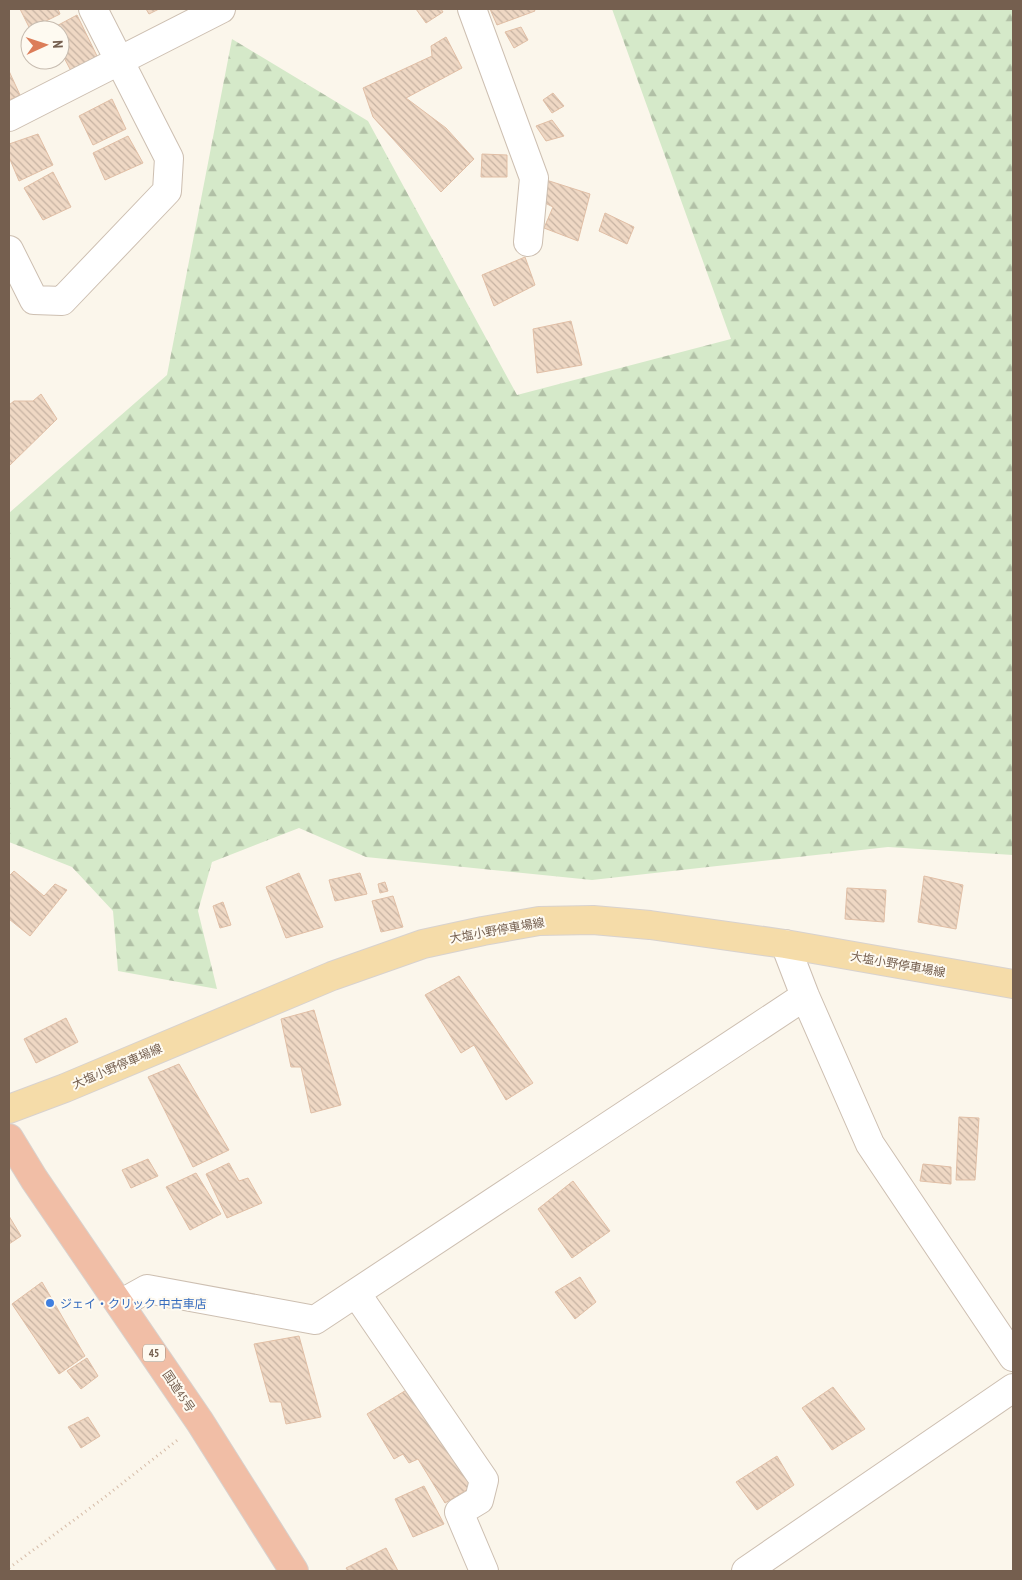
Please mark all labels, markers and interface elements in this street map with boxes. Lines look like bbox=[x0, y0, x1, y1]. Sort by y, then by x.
north arrow bbox=[20, 20, 70, 70]
text: N bbox=[49, 40, 67, 49]
street label: 大塩小野停車場線 bbox=[448, 914, 546, 946]
street label: 大塩小野停車場線 bbox=[849, 948, 947, 980]
street label: 大塩小野停車場線 bbox=[70, 1040, 164, 1092]
place label: ジェイ・クリック 中古車店 bbox=[60, 1296, 207, 1311]
marker: ジェイ・クリック 中古車店 bbox=[44, 1297, 56, 1309]
road number: 45 bbox=[143, 1345, 165, 1362]
street label: 国道45号 bbox=[160, 1367, 198, 1415]

